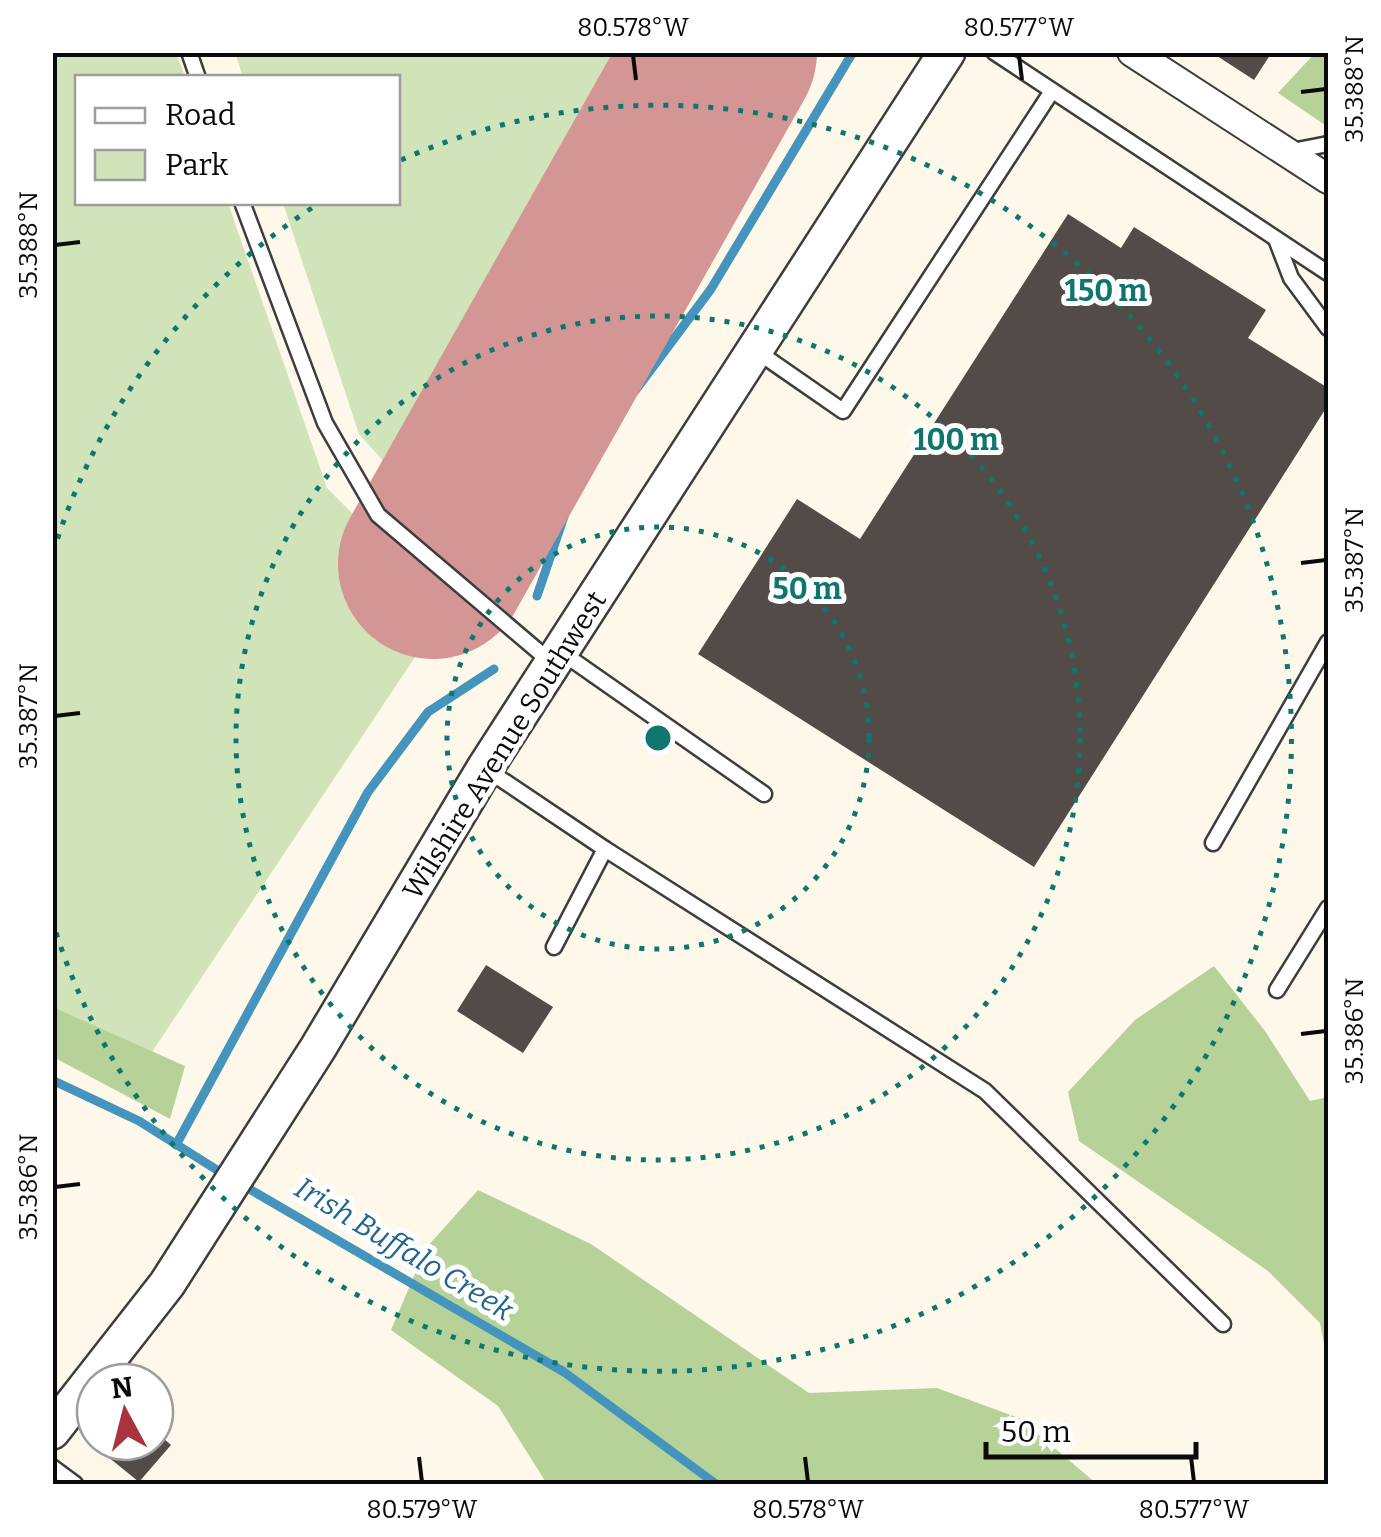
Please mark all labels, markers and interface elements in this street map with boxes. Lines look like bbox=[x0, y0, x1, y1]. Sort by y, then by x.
text: 80.578°W bbox=[577, 13, 689, 43]
text: 80.577°W bbox=[964, 13, 1075, 43]
text: 35.388°N bbox=[1340, 35, 1370, 143]
legend bbox=[75, 75, 400, 205]
text: Road bbox=[165, 97, 236, 133]
text: Park bbox=[165, 147, 228, 183]
text: 35.388°N bbox=[14, 191, 44, 299]
text: 150 m bbox=[1065, 273, 1148, 309]
text: 100 m bbox=[913, 422, 999, 458]
text: 35.387°N bbox=[1340, 507, 1370, 613]
text: 50 m bbox=[772, 571, 842, 607]
street label: Wilshire Avenue Southwest bbox=[396, 585, 613, 905]
text: 35.387°N bbox=[14, 663, 44, 769]
centre of rings bbox=[640, 720, 676, 756]
text: 35.386°N bbox=[1340, 978, 1370, 1084]
text: 35.386°N bbox=[14, 1134, 44, 1240]
water label: Irish Buffalo Creek bbox=[288, 1170, 520, 1329]
north arrow bbox=[75, 1362, 175, 1462]
text: N bbox=[109, 1370, 135, 1405]
scale bar bbox=[986, 1397, 1196, 1459]
text: 50 m bbox=[1001, 1414, 1071, 1450]
text: 80.579°W bbox=[367, 1495, 478, 1525]
text: 80.578°W bbox=[752, 1495, 864, 1525]
text: 80.577°W bbox=[1139, 1495, 1250, 1525]

